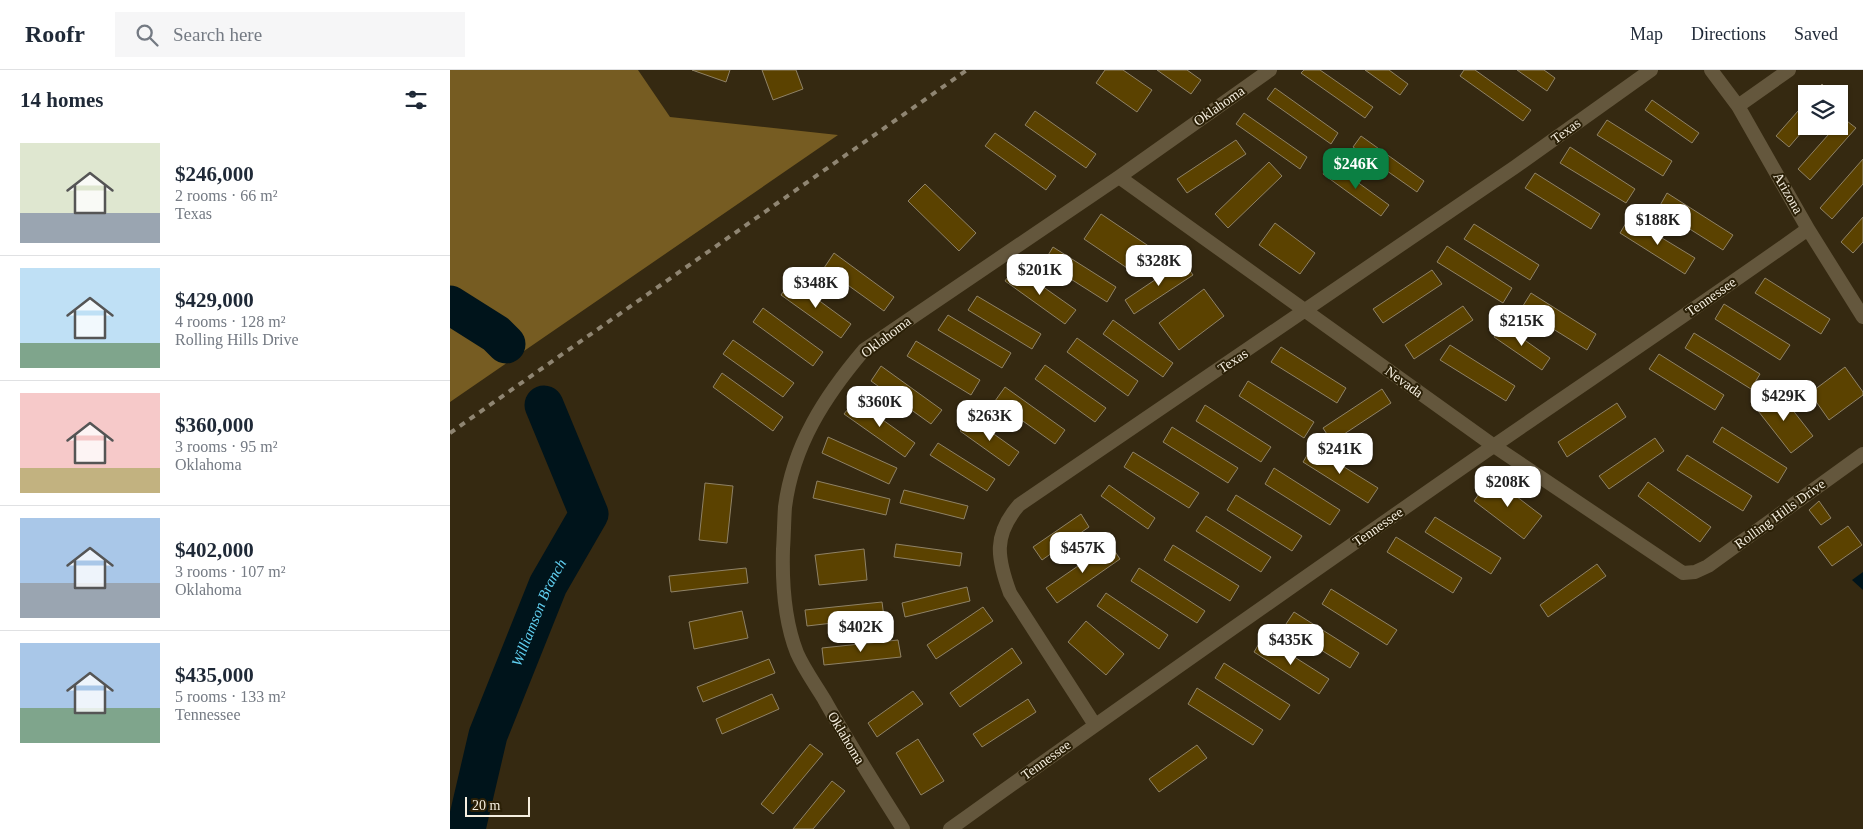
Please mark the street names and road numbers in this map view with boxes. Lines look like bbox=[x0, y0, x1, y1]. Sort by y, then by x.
street label: Oklahoma bbox=[1191, 83, 1248, 129]
street label: Texas bbox=[1548, 115, 1584, 147]
street label: Arizona bbox=[1770, 170, 1806, 217]
street label: Tennessee bbox=[1683, 274, 1739, 320]
street label: Oklahoma bbox=[858, 313, 914, 361]
street label: Texas bbox=[1215, 346, 1251, 376]
street label: Nevada bbox=[1382, 363, 1426, 401]
street label: Rolling Hills Drive bbox=[1732, 476, 1828, 552]
street label: Tennessee bbox=[1350, 504, 1406, 550]
street label: Oklahoma bbox=[825, 709, 868, 768]
street label: Tennessee bbox=[1018, 737, 1074, 783]

